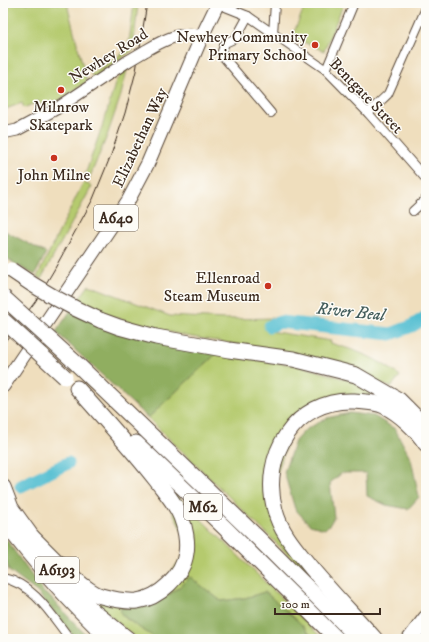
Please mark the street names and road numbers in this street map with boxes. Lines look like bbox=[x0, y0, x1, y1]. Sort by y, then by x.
street label: Newhey Road bbox=[66, 24, 151, 88]
street label: Bentgate Street bbox=[325, 54, 407, 138]
street label: Elizabethan Way bbox=[108, 84, 172, 191]
road number: A640 bbox=[94, 205, 138, 231]
road number: M62 bbox=[184, 494, 222, 520]
road number: A6193 bbox=[35, 557, 79, 583]

